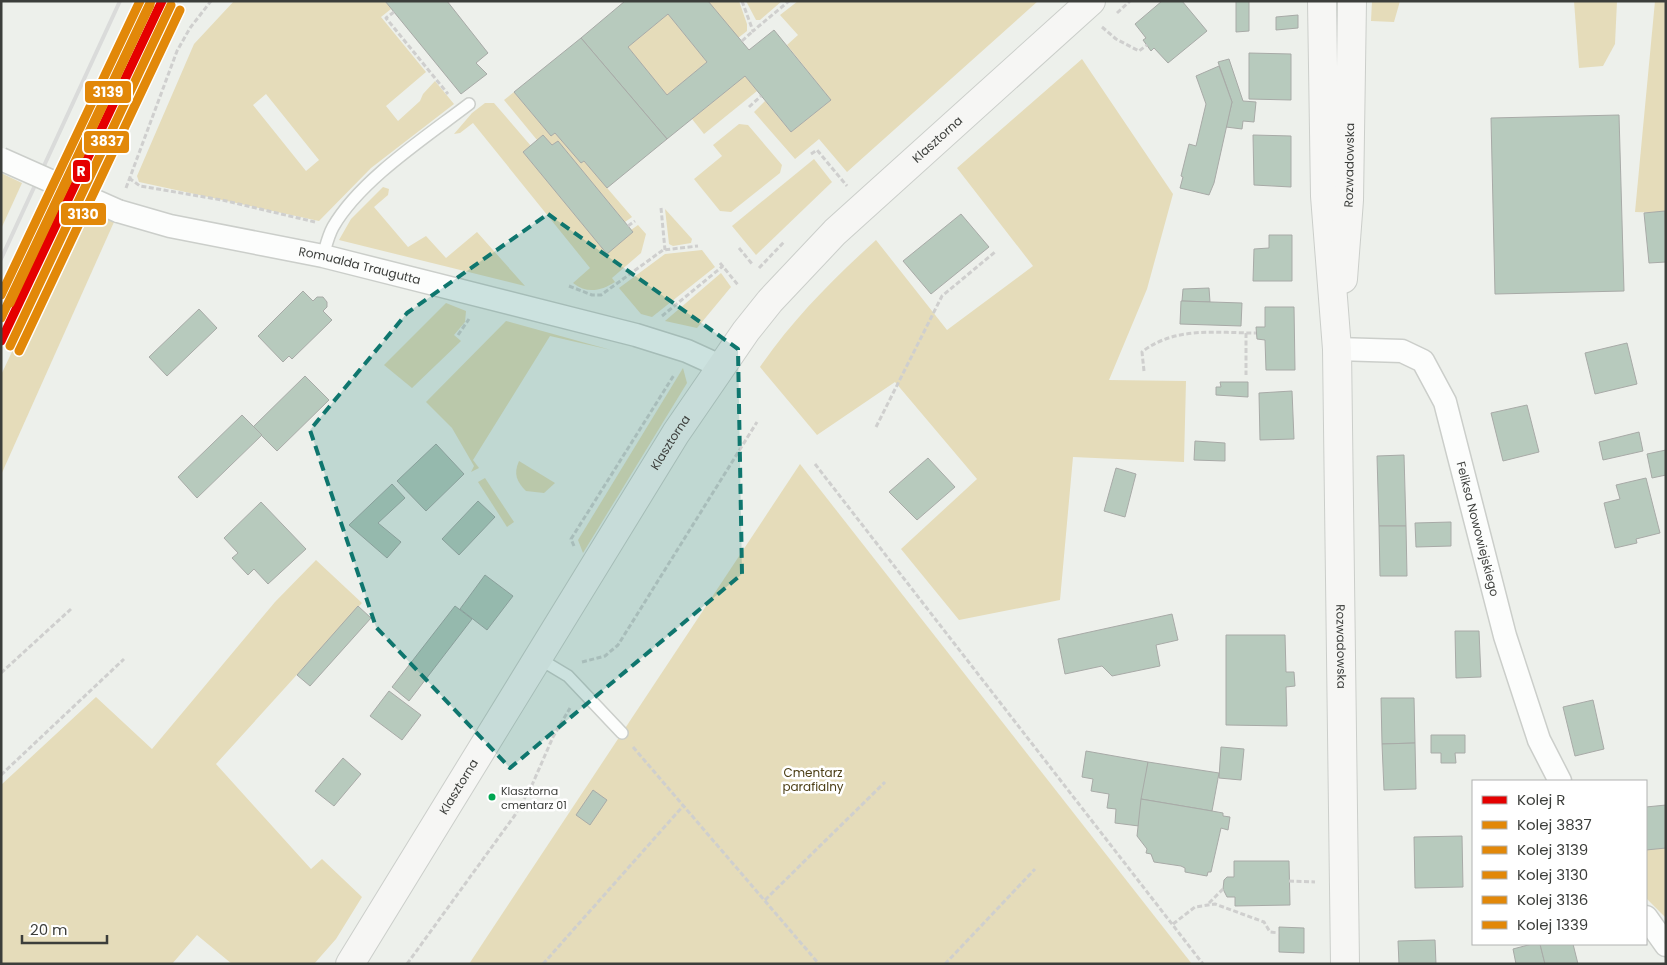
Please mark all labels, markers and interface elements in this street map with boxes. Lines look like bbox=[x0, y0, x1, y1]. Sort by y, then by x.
line badge: 3139 bbox=[84, 80, 132, 104]
text: 3139 bbox=[93, 82, 123, 102]
street label: Klasztorna bbox=[908, 112, 966, 166]
street label: Rozwadowska bbox=[1339, 123, 1358, 208]
line badge: 3837 bbox=[83, 130, 130, 154]
text: 3837 bbox=[90, 131, 124, 151]
line badge: R bbox=[72, 159, 91, 183]
text: R bbox=[76, 161, 86, 181]
line badge: 3130 bbox=[60, 202, 107, 226]
text: 3130 bbox=[67, 204, 99, 224]
street label: Romualda Traugutta bbox=[297, 242, 423, 288]
street label: Klasztorna bbox=[646, 411, 694, 473]
street label: Feliksa Nowowiejskiego bbox=[1453, 460, 1504, 599]
street label: Rozwadowska bbox=[1332, 604, 1350, 689]
street label: Klasztorna bbox=[435, 755, 482, 818]
park label: Cmentarz parafialny bbox=[782, 764, 844, 795]
legend bbox=[1472, 780, 1647, 945]
place label: Klasztorna cmentarz 01 bbox=[501, 783, 567, 813]
text: Kolej R bbox=[1517, 789, 1565, 810]
marker: Klasztorna cmentarz 01 bbox=[487, 792, 497, 802]
text: Kolej 3837 bbox=[1517, 814, 1592, 835]
text: Kolej 3139 bbox=[1517, 839, 1588, 860]
text: Kolej 3130 bbox=[1517, 864, 1588, 885]
text: Kolej 3136 bbox=[1517, 889, 1588, 910]
scale bar bbox=[22, 912, 108, 944]
text: Kolej 1339 bbox=[1517, 914, 1588, 935]
text: 20 m bbox=[30, 919, 68, 940]

